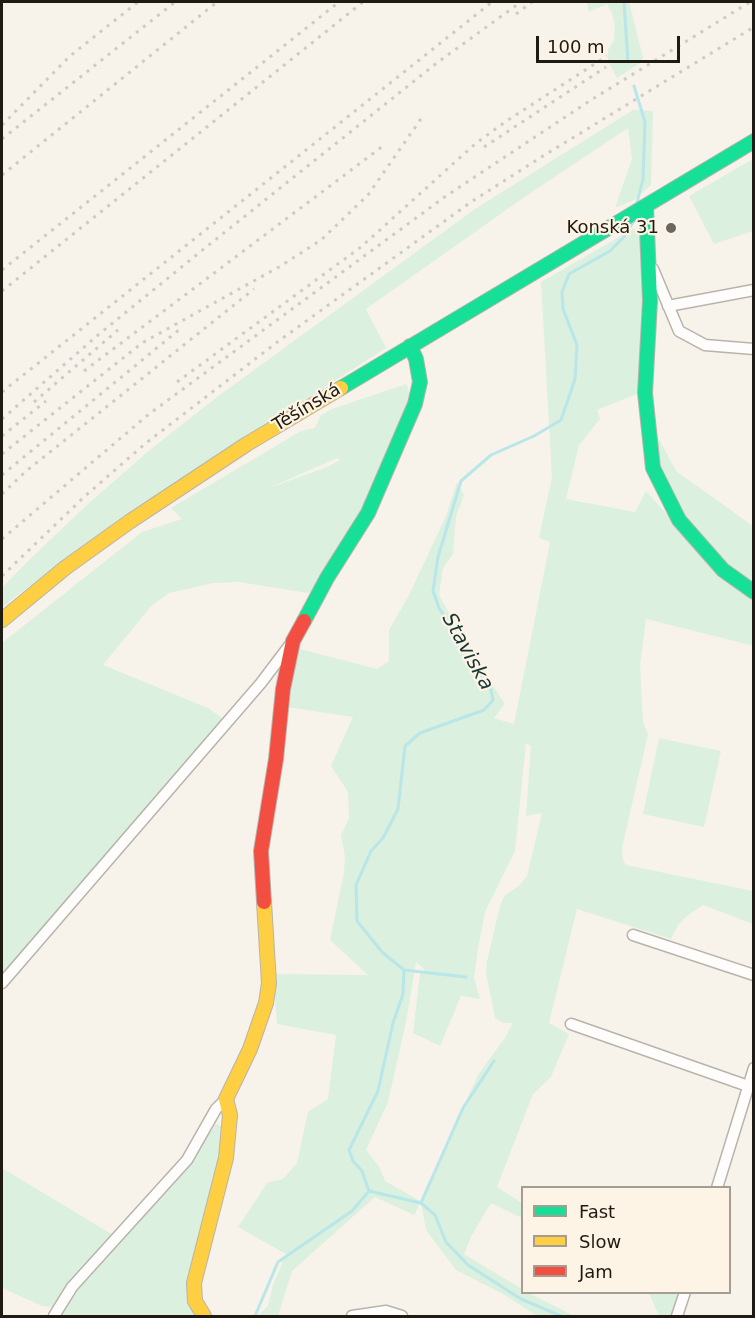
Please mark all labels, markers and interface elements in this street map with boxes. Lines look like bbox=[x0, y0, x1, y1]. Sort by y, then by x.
scale bar bbox=[539, 24, 683, 62]
text: 100 m bbox=[547, 36, 605, 57]
place label: Konská 31 bbox=[567, 217, 659, 239]
marker: Konská 31 bbox=[664, 221, 678, 235]
street label: Těšínská bbox=[269, 379, 345, 437]
water label: Staviska bbox=[436, 609, 498, 695]
legend bbox=[521, 1186, 731, 1294]
text: Fast bbox=[579, 1201, 615, 1222]
text: Slow bbox=[579, 1231, 621, 1252]
text: Jam bbox=[579, 1261, 613, 1282]

